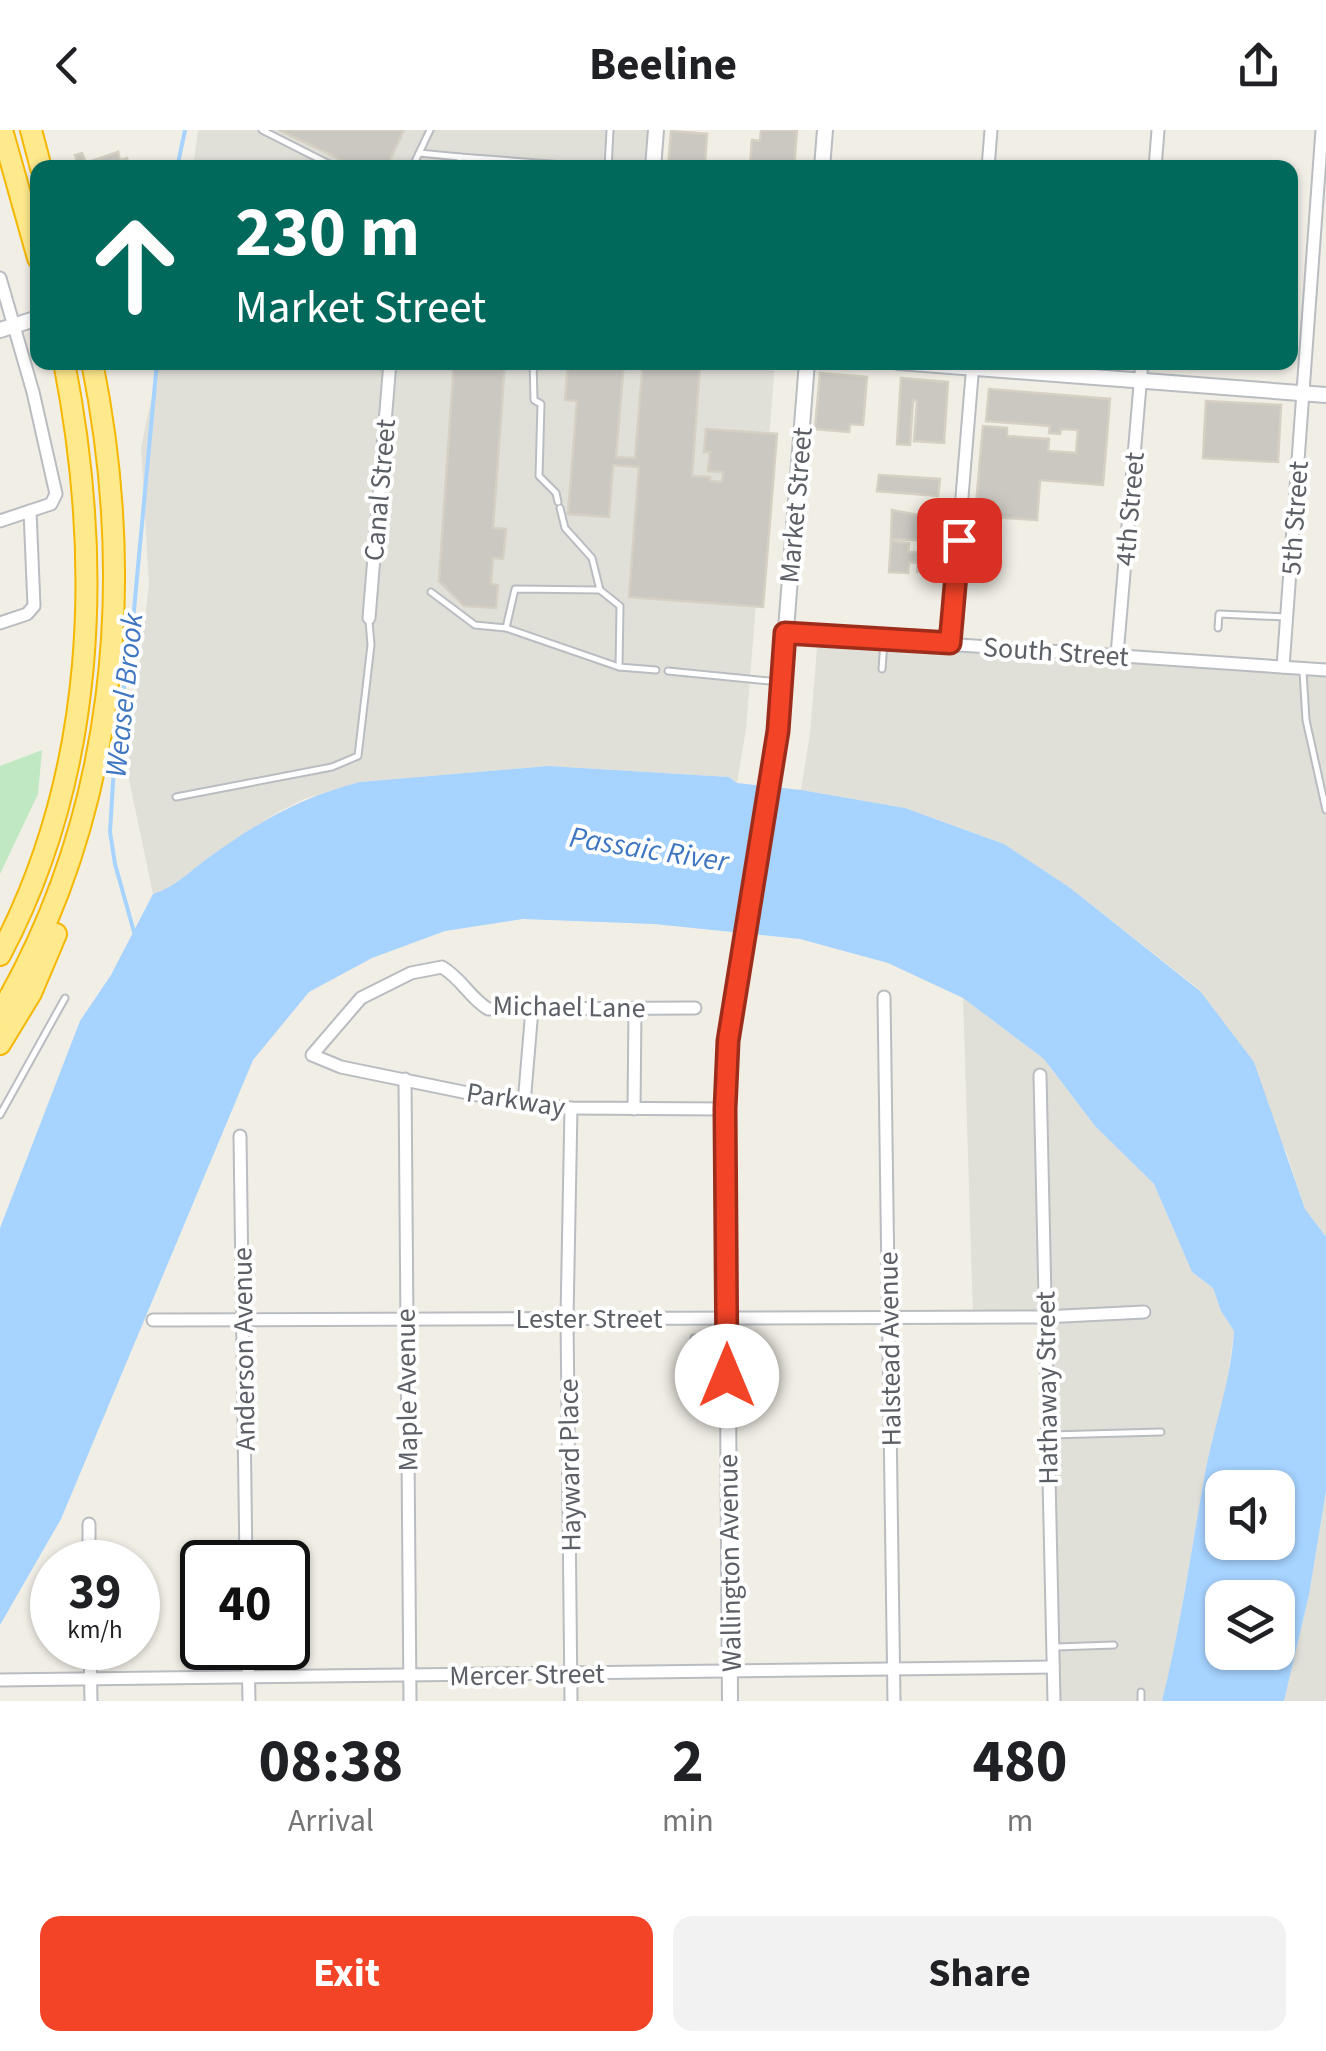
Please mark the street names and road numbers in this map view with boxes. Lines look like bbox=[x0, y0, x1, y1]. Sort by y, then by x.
street label: Canal Street bbox=[354, 417, 406, 563]
street label: Market Street bbox=[769, 425, 823, 585]
street label: 4th Street bbox=[1105, 450, 1155, 568]
street label: 5th Street bbox=[1271, 459, 1319, 577]
street label: South Street bbox=[982, 627, 1131, 677]
street label: Michael Lane bbox=[492, 986, 646, 1028]
street label: Parkway bbox=[464, 1072, 568, 1128]
street label: Anderson Avenue bbox=[222, 1247, 266, 1451]
street label: Halstead Avenue bbox=[868, 1251, 912, 1447]
street label: Hathaway Street bbox=[1025, 1290, 1069, 1485]
street label: Lester Street bbox=[516, 1299, 663, 1339]
street label: Maple Avenue bbox=[386, 1308, 428, 1472]
street label: Hayward Place bbox=[548, 1378, 592, 1552]
street label: Wallington Avenue bbox=[708, 1454, 752, 1672]
street label: Mercer Street bbox=[449, 1654, 605, 1696]

